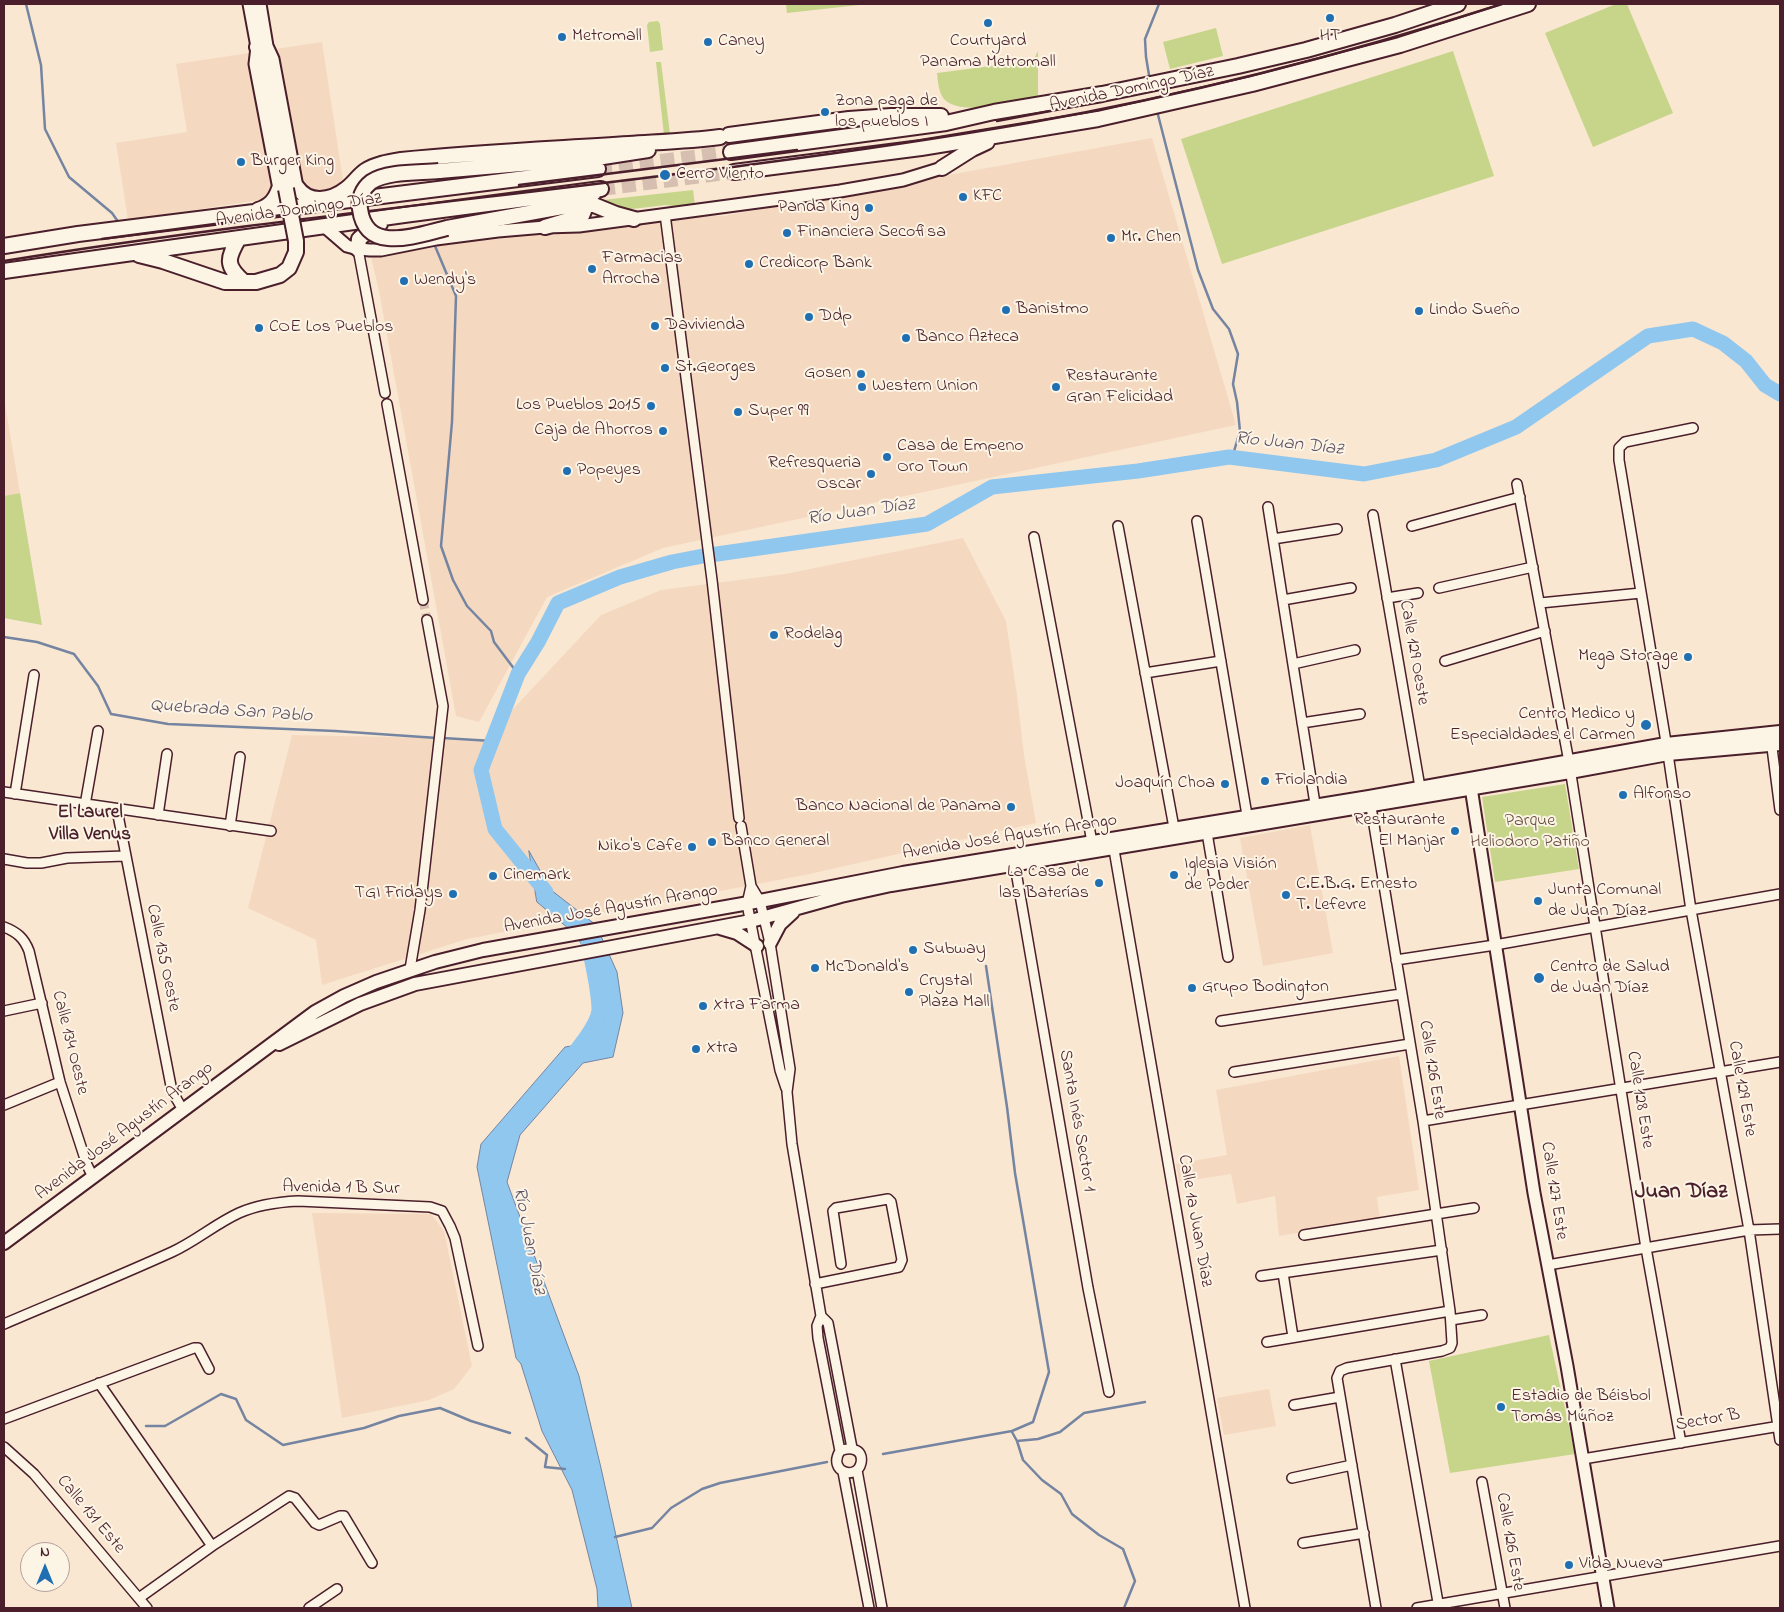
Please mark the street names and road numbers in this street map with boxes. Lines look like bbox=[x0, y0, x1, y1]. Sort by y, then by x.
street label: Avenida Domingo Díaz bbox=[1048, 62, 1216, 118]
street label: Avenida Domingo Díaz bbox=[215, 189, 383, 233]
street label: Calle 129 Oeste bbox=[1393, 599, 1433, 707]
street label: Avenida José Agustín Arango bbox=[901, 810, 1119, 866]
street label: Avenida José Agustín Arango bbox=[502, 881, 720, 939]
street label: Calle 135 Oeste bbox=[140, 902, 184, 1014]
street label: Calle 134 Oeste bbox=[46, 989, 92, 1097]
street label: Calle 126 Este bbox=[1413, 1019, 1449, 1121]
street label: Calle 129 Este bbox=[1722, 1039, 1760, 1139]
street label: Santa Inés Sector 1 bbox=[1053, 1048, 1099, 1194]
street label: Calle 128 Este bbox=[1621, 1050, 1657, 1150]
street label: Avenida José Agustín Arango bbox=[32, 1058, 218, 1206]
street label: Calle 127 Este bbox=[1535, 1140, 1571, 1242]
street label: Calle 1a Juan Díaz bbox=[1172, 1153, 1216, 1289]
street label: Avenida 1 B Sur bbox=[282, 1177, 400, 1201]
street label: Sector B bbox=[1674, 1405, 1742, 1437]
street label: Calle 131 Este bbox=[51, 1471, 129, 1559]
street label: Calle 126 Este bbox=[1490, 1491, 1528, 1593]

